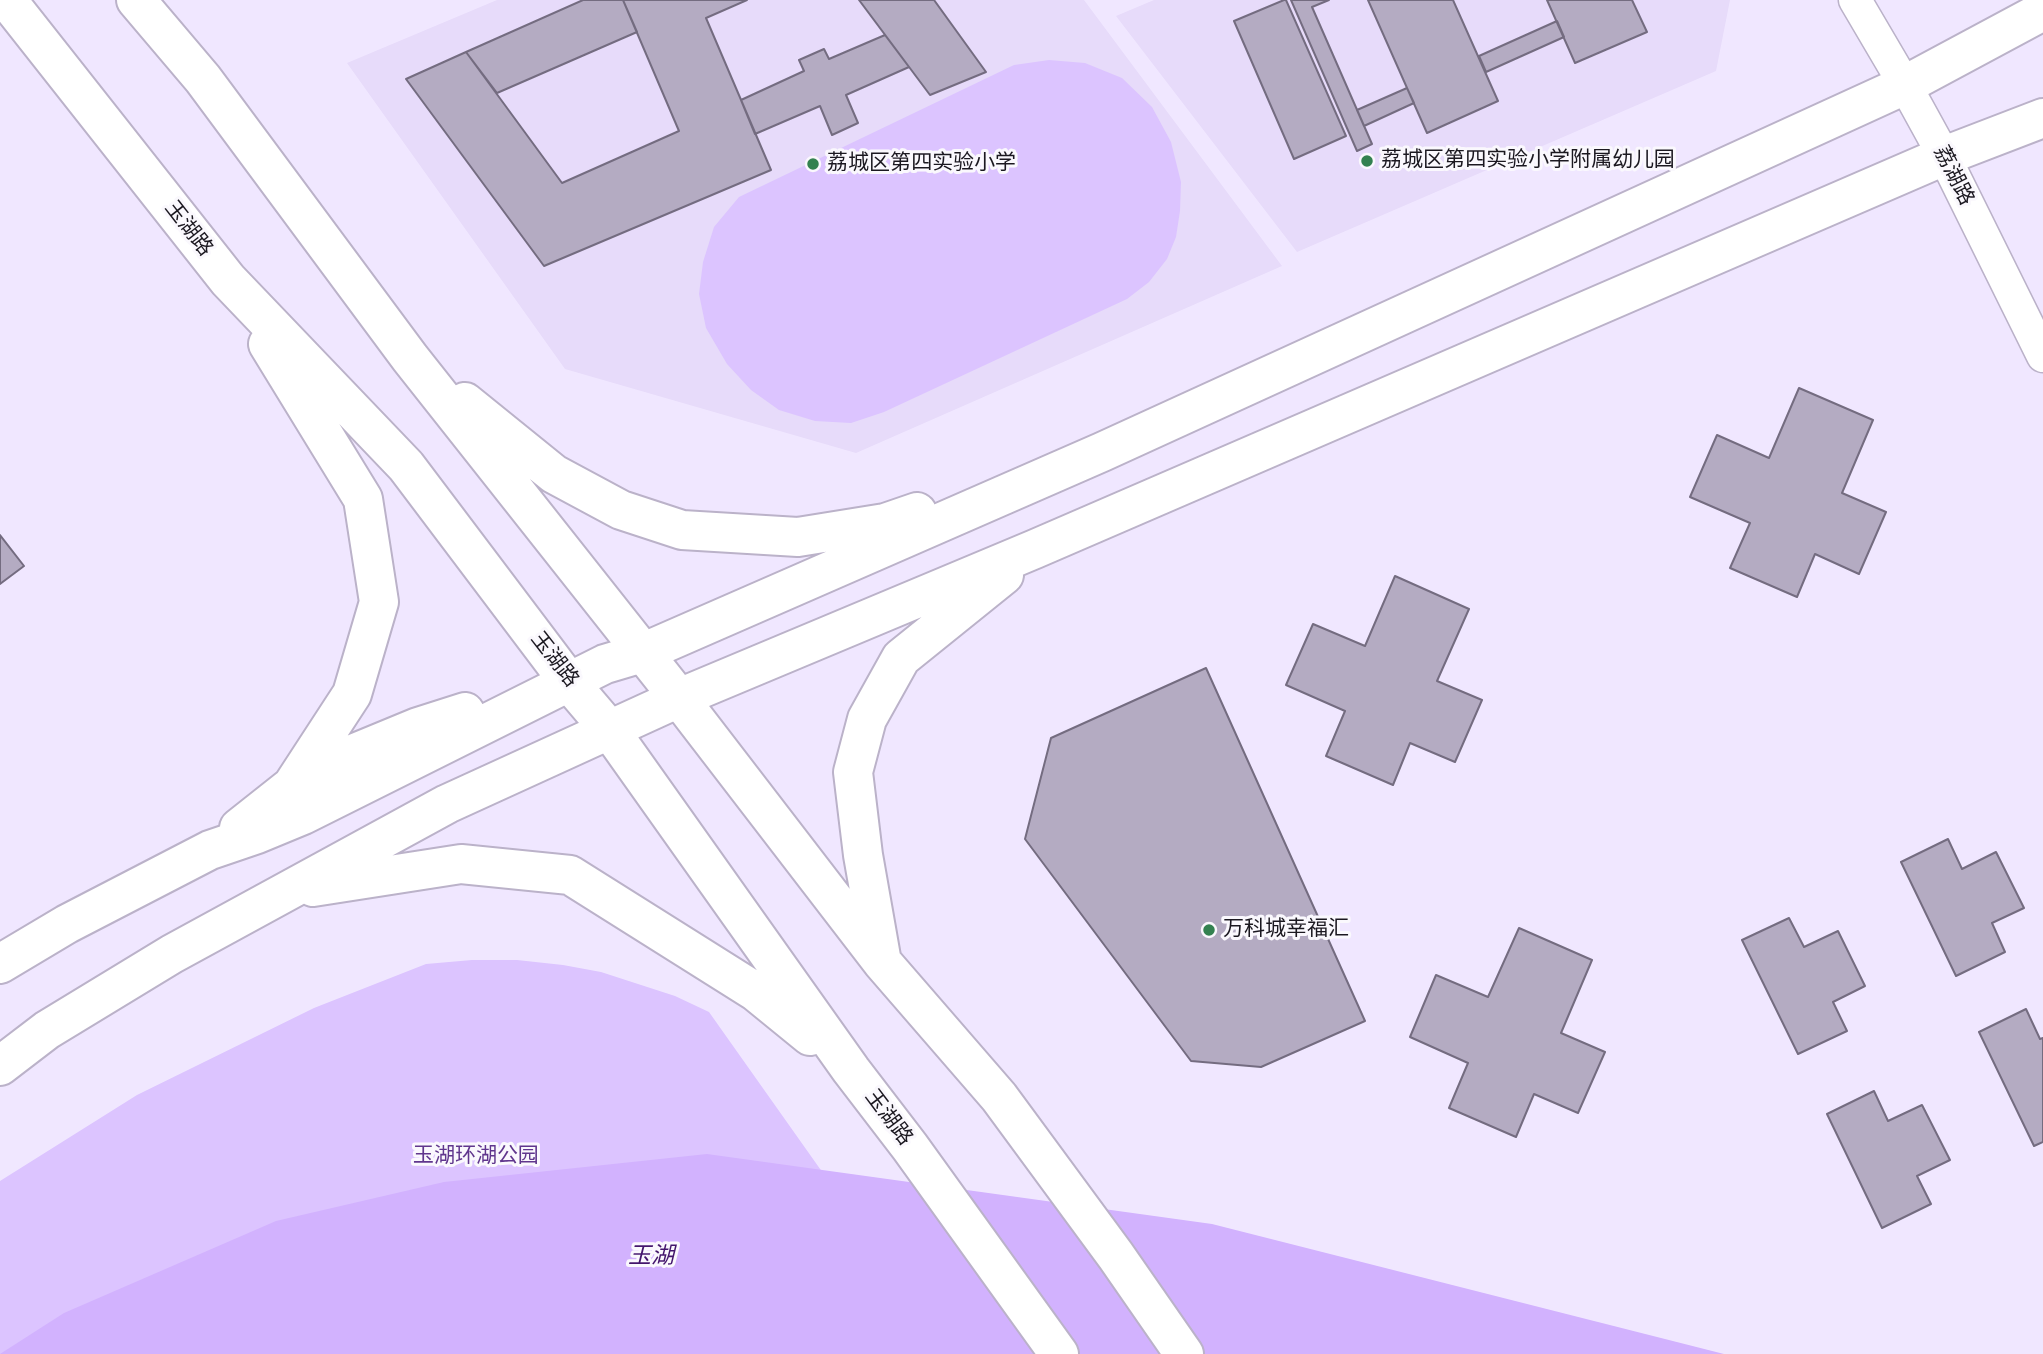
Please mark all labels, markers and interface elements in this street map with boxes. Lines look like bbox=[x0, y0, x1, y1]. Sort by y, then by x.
street label: 荔湖路 bbox=[1927, 142, 1979, 210]
place label: 荔城区第四实验小学附属幼儿园 bbox=[1381, 148, 1675, 174]
place label: 荔城区第四实验小学 bbox=[827, 151, 1016, 177]
marker: 荔城区第四实验小学附属幼儿园 bbox=[1359, 153, 1375, 169]
marker: 荔城区第四实验小学 bbox=[805, 156, 821, 172]
street label: 玉湖路 bbox=[159, 196, 217, 262]
street label: 玉湖路 bbox=[525, 627, 583, 693]
place label: 万科城幸福汇 bbox=[1223, 917, 1349, 943]
marker: 万科城幸福汇 bbox=[1201, 922, 1217, 938]
street label: 玉湖路 bbox=[859, 1085, 917, 1151]
park label: 玉湖环湖公园 bbox=[413, 1144, 539, 1170]
water label: 玉湖 bbox=[628, 1243, 674, 1271]

